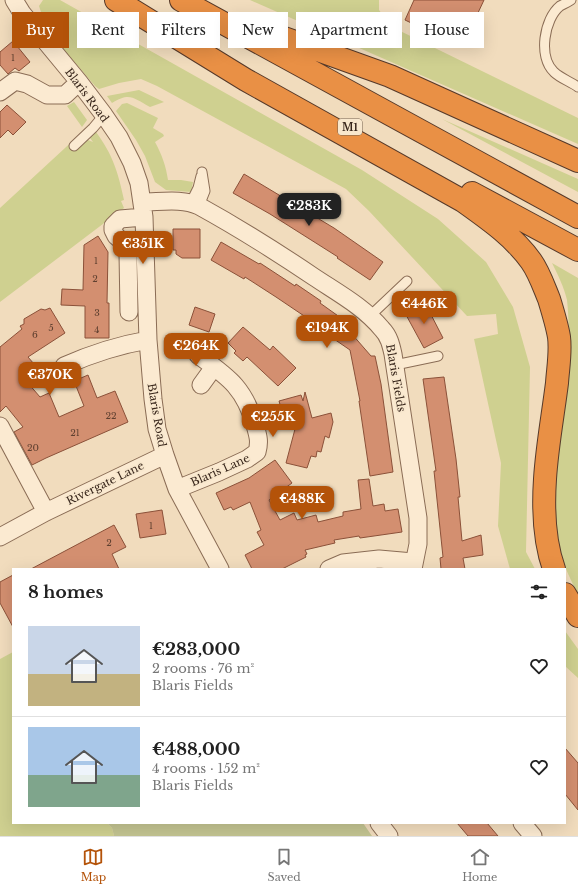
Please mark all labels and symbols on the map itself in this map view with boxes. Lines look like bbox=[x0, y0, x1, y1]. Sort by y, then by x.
house number: 1 bbox=[11, 52, 15, 63]
street label: Blaris Road bbox=[62, 65, 112, 125]
road number: M1 bbox=[338, 119, 362, 135]
pin: €283K bbox=[281, 193, 337, 227]
pin: €351K bbox=[115, 231, 171, 265]
house number: 1 bbox=[94, 255, 98, 266]
house number: 2 bbox=[92, 273, 98, 284]
pin: €446K bbox=[396, 291, 452, 325]
house number: 3 bbox=[94, 307, 100, 318]
pin: €194K bbox=[299, 315, 355, 349]
house number: 5 bbox=[48, 322, 54, 333]
house number: 4 bbox=[94, 324, 100, 335]
house number: 6 bbox=[32, 329, 38, 340]
pin: €264K bbox=[168, 333, 224, 367]
street label: Blaris Fields bbox=[383, 343, 409, 413]
pin: €370K bbox=[22, 362, 78, 396]
street label: Blaris Road bbox=[145, 382, 170, 449]
pin: €255K bbox=[245, 404, 301, 438]
house number: 22 bbox=[105, 410, 117, 421]
house number: 21 bbox=[70, 427, 80, 438]
house number: 20 bbox=[27, 442, 39, 453]
street label: Blaris Lane bbox=[188, 451, 252, 489]
street label: Rivergate Lane bbox=[64, 458, 146, 508]
pin: €488K bbox=[274, 486, 330, 520]
house number: 1 bbox=[149, 520, 153, 531]
house number: 2 bbox=[106, 537, 112, 548]

